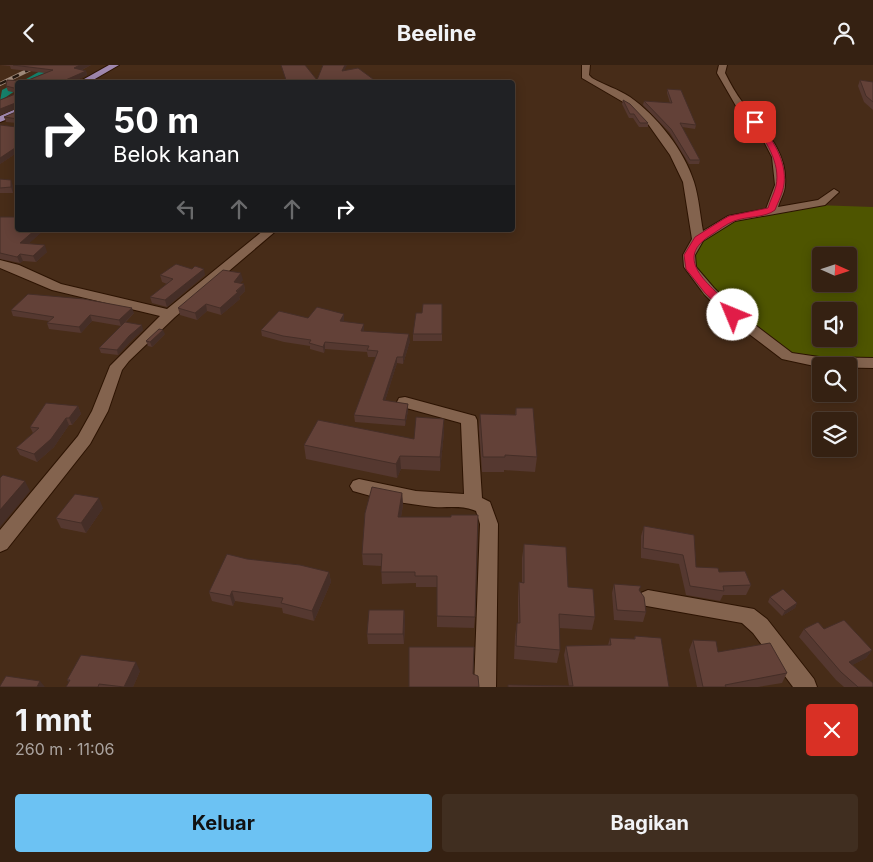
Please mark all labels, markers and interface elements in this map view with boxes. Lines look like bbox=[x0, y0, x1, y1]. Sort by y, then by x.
icon: back bbox=[15, 19, 43, 47]
icon: person bbox=[830, 19, 858, 47]
text: Beeline bbox=[397, 20, 476, 46]
text: 50 m bbox=[113, 99, 199, 141]
icon: right bbox=[30, 100, 95, 165]
pin bbox=[734, 101, 776, 143]
icon: arrive bbox=[741, 108, 769, 136]
text: Belok kanan bbox=[113, 141, 240, 167]
icon: left bbox=[172, 195, 200, 223]
icon: ahead bbox=[225, 195, 253, 223]
icon: ahead bbox=[278, 195, 306, 223]
icon: right bbox=[331, 195, 359, 223]
north arrow bbox=[812, 247, 858, 293]
map controls bbox=[812, 247, 857, 457]
position arrow bbox=[706, 288, 758, 340]
button: sound bbox=[812, 302, 857, 347]
button: search bbox=[812, 357, 857, 402]
button: layers bbox=[812, 412, 857, 457]
text: 1 mnt bbox=[15, 702, 92, 738]
button: close bbox=[806, 704, 858, 756]
text: 260 m · 11:06 bbox=[15, 739, 115, 759]
button: Keluar bbox=[15, 794, 432, 852]
button: Bagikan bbox=[442, 794, 858, 852]

